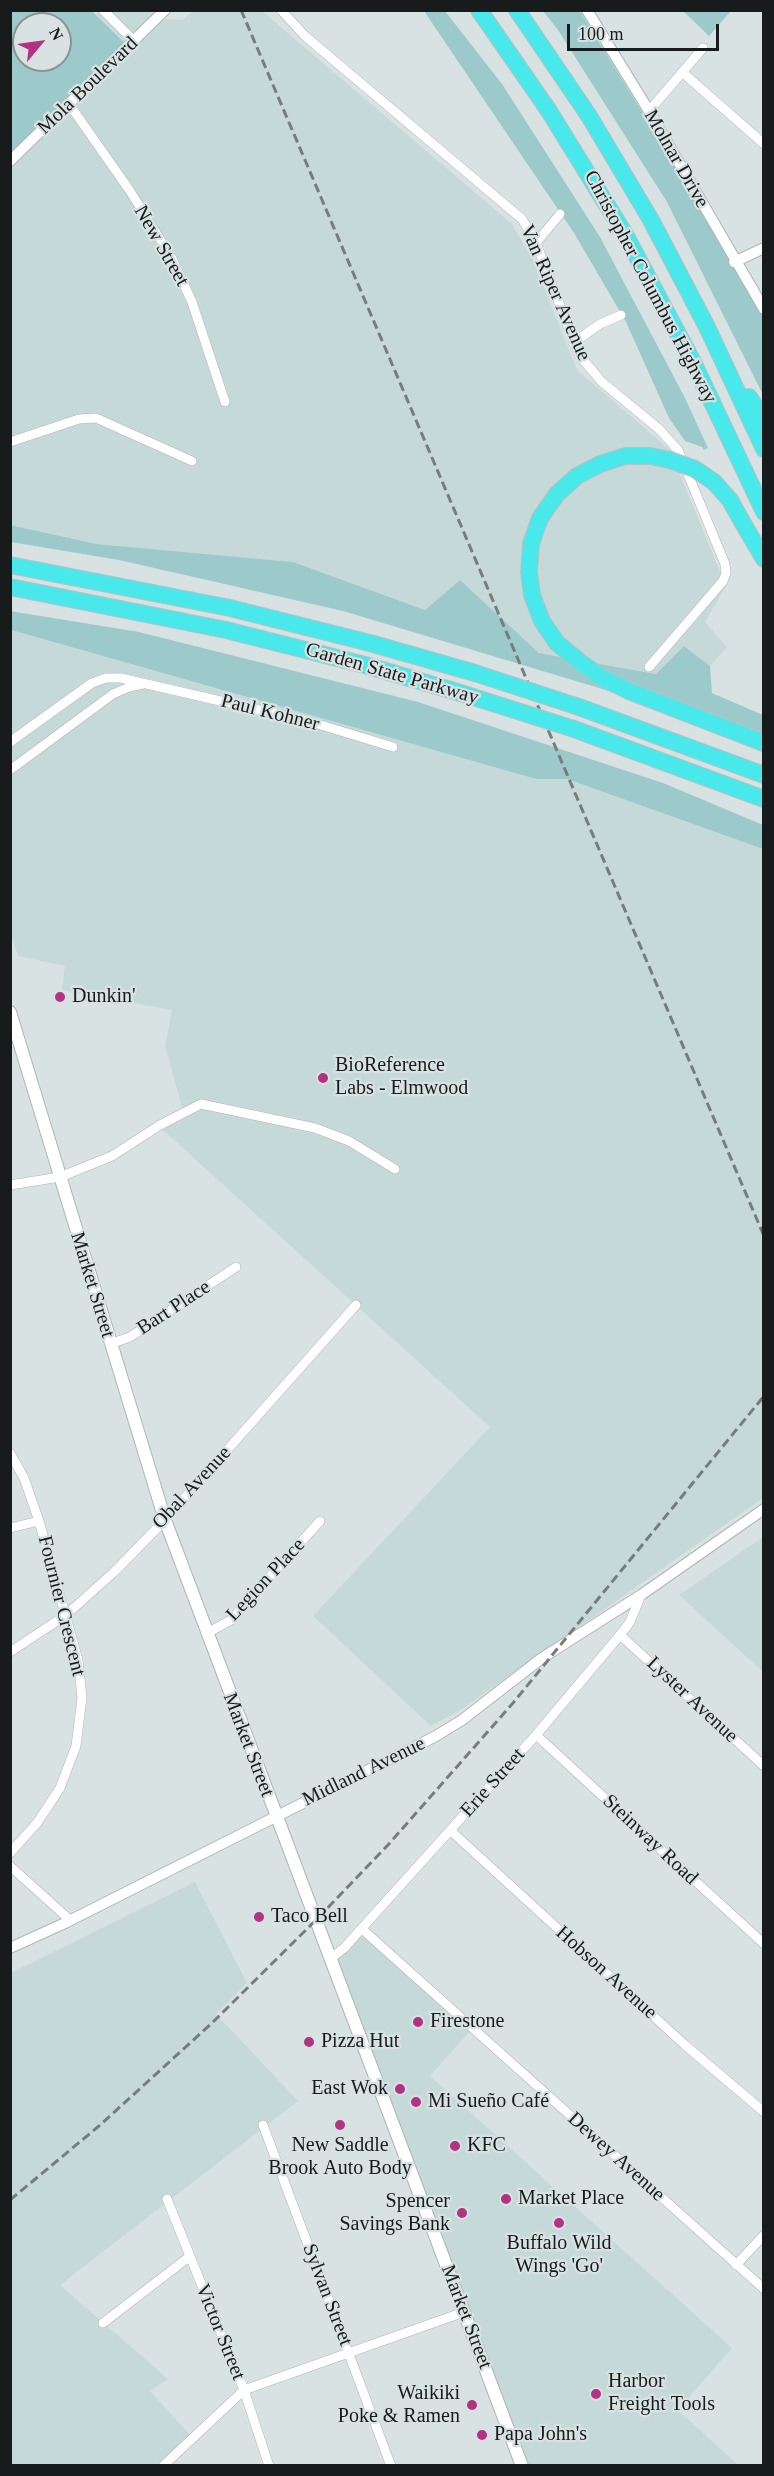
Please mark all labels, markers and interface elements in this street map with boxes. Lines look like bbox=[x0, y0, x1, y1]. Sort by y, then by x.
north arrow bbox=[12, 12, 72, 72]
scale bar bbox=[570, 12, 722, 50]
text: 100 m bbox=[578, 24, 624, 44]
text: N bbox=[46, 25, 67, 43]
street label: Mola Boulevard bbox=[33, 32, 143, 140]
street label: Molnar Drive bbox=[638, 106, 714, 212]
street label: Christopher Columbus Highway bbox=[578, 167, 722, 407]
street label: New Street bbox=[128, 201, 194, 291]
street label: Van Riper Avenue bbox=[514, 221, 596, 365]
street label: Garden State Parkway bbox=[303, 638, 481, 710]
street label: Paul Kohner bbox=[218, 689, 322, 737]
place label: Dunkin' bbox=[72, 985, 136, 1009]
marker: Dunkin' bbox=[53, 990, 67, 1004]
place label: BioReference Labs - Elmwood bbox=[335, 1054, 468, 1101]
marker: BioReference Labs - Elmwood bbox=[316, 1071, 330, 1085]
street label: Market Street bbox=[65, 1229, 119, 1341]
street label: Bart Place bbox=[133, 1275, 215, 1341]
street label: Obal Avenue bbox=[148, 1442, 236, 1534]
street label: Fournier Crescent bbox=[32, 1533, 90, 1679]
street label: Legion Place bbox=[221, 1533, 311, 1627]
street label: Lyster Avenue bbox=[642, 1652, 742, 1748]
street label: Market Street bbox=[217, 1690, 279, 1800]
street label: Midland Avenue bbox=[299, 1732, 429, 1812]
street label: Erie Street bbox=[456, 1743, 530, 1823]
street label: Steinway Road bbox=[597, 1790, 703, 1890]
place label: Taco Bell bbox=[271, 1905, 348, 1929]
marker: Taco Bell bbox=[252, 1910, 266, 1924]
street label: Hobson Avenue bbox=[550, 1921, 662, 2025]
place label: Firestone bbox=[430, 2010, 504, 2034]
marker: Firestone bbox=[411, 2015, 425, 2029]
place label: Pizza Hut bbox=[321, 2030, 399, 2054]
marker: Pizza Hut bbox=[302, 2035, 316, 2049]
place label: East Wok bbox=[311, 2077, 388, 2101]
marker: East Wok bbox=[393, 2082, 407, 2096]
place label: Mi Sueño Café bbox=[428, 2090, 549, 2114]
marker: Mi Sueño Café bbox=[409, 2095, 423, 2109]
street label: Dewey Avenue bbox=[563, 2107, 669, 2207]
marker: New Saddle Brook Auto Body bbox=[333, 2118, 347, 2132]
place label: New Saddle Brook Auto Body bbox=[268, 2134, 412, 2181]
place label: KFC bbox=[467, 2134, 506, 2158]
marker: KFC bbox=[448, 2139, 462, 2153]
place label: Market Place bbox=[518, 2187, 624, 2211]
place label: Spencer Savings Bank bbox=[339, 2190, 450, 2237]
marker: Market Place bbox=[499, 2192, 513, 2206]
marker: Spencer Savings Bank bbox=[455, 2206, 469, 2220]
marker: Buffalo Wild Wings 'Go' bbox=[552, 2216, 566, 2230]
place label: Buffalo Wild Wings 'Go' bbox=[507, 2232, 611, 2279]
street label: Sylvan Street bbox=[297, 2241, 357, 2349]
street label: Market Street bbox=[435, 2262, 497, 2372]
street label: Victor Street bbox=[190, 2280, 250, 2384]
place label: Harbor Freight Tools bbox=[608, 2370, 715, 2417]
place label: Waikiki Poke & Ramen bbox=[338, 2382, 460, 2429]
marker: Harbor Freight Tools bbox=[589, 2387, 603, 2401]
marker: Waikiki Poke & Ramen bbox=[465, 2398, 479, 2412]
place label: Papa John's bbox=[494, 2423, 587, 2447]
marker: Papa John's bbox=[475, 2428, 489, 2442]

